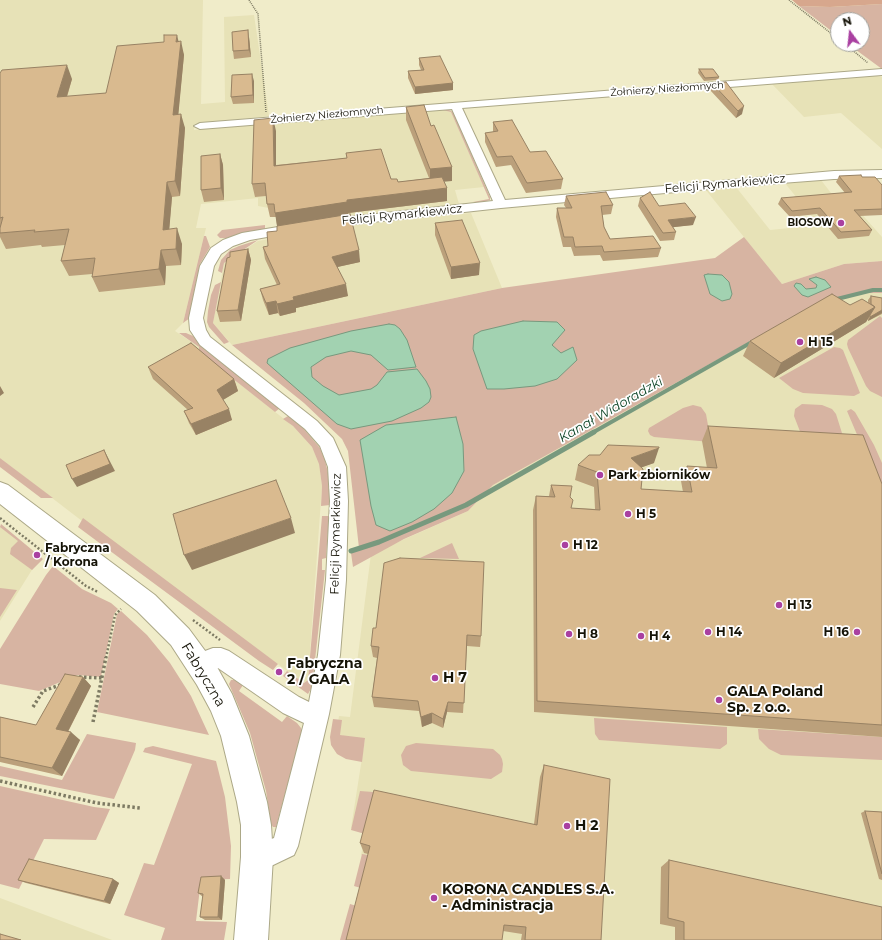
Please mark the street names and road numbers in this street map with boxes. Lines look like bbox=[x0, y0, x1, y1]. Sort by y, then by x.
street label: Żołnierzy Niezłomnych bbox=[610, 79, 724, 99]
street label: Żołnierzy Niezłomnych bbox=[270, 104, 384, 126]
street label: Felicji Rymarkiewicz bbox=[664, 172, 786, 196]
street label: Felicji Rymarkiewicz bbox=[341, 201, 463, 229]
street label: Felicji Rymarkiewicz bbox=[328, 473, 344, 595]
street label: Fabryczna bbox=[177, 640, 229, 710]

